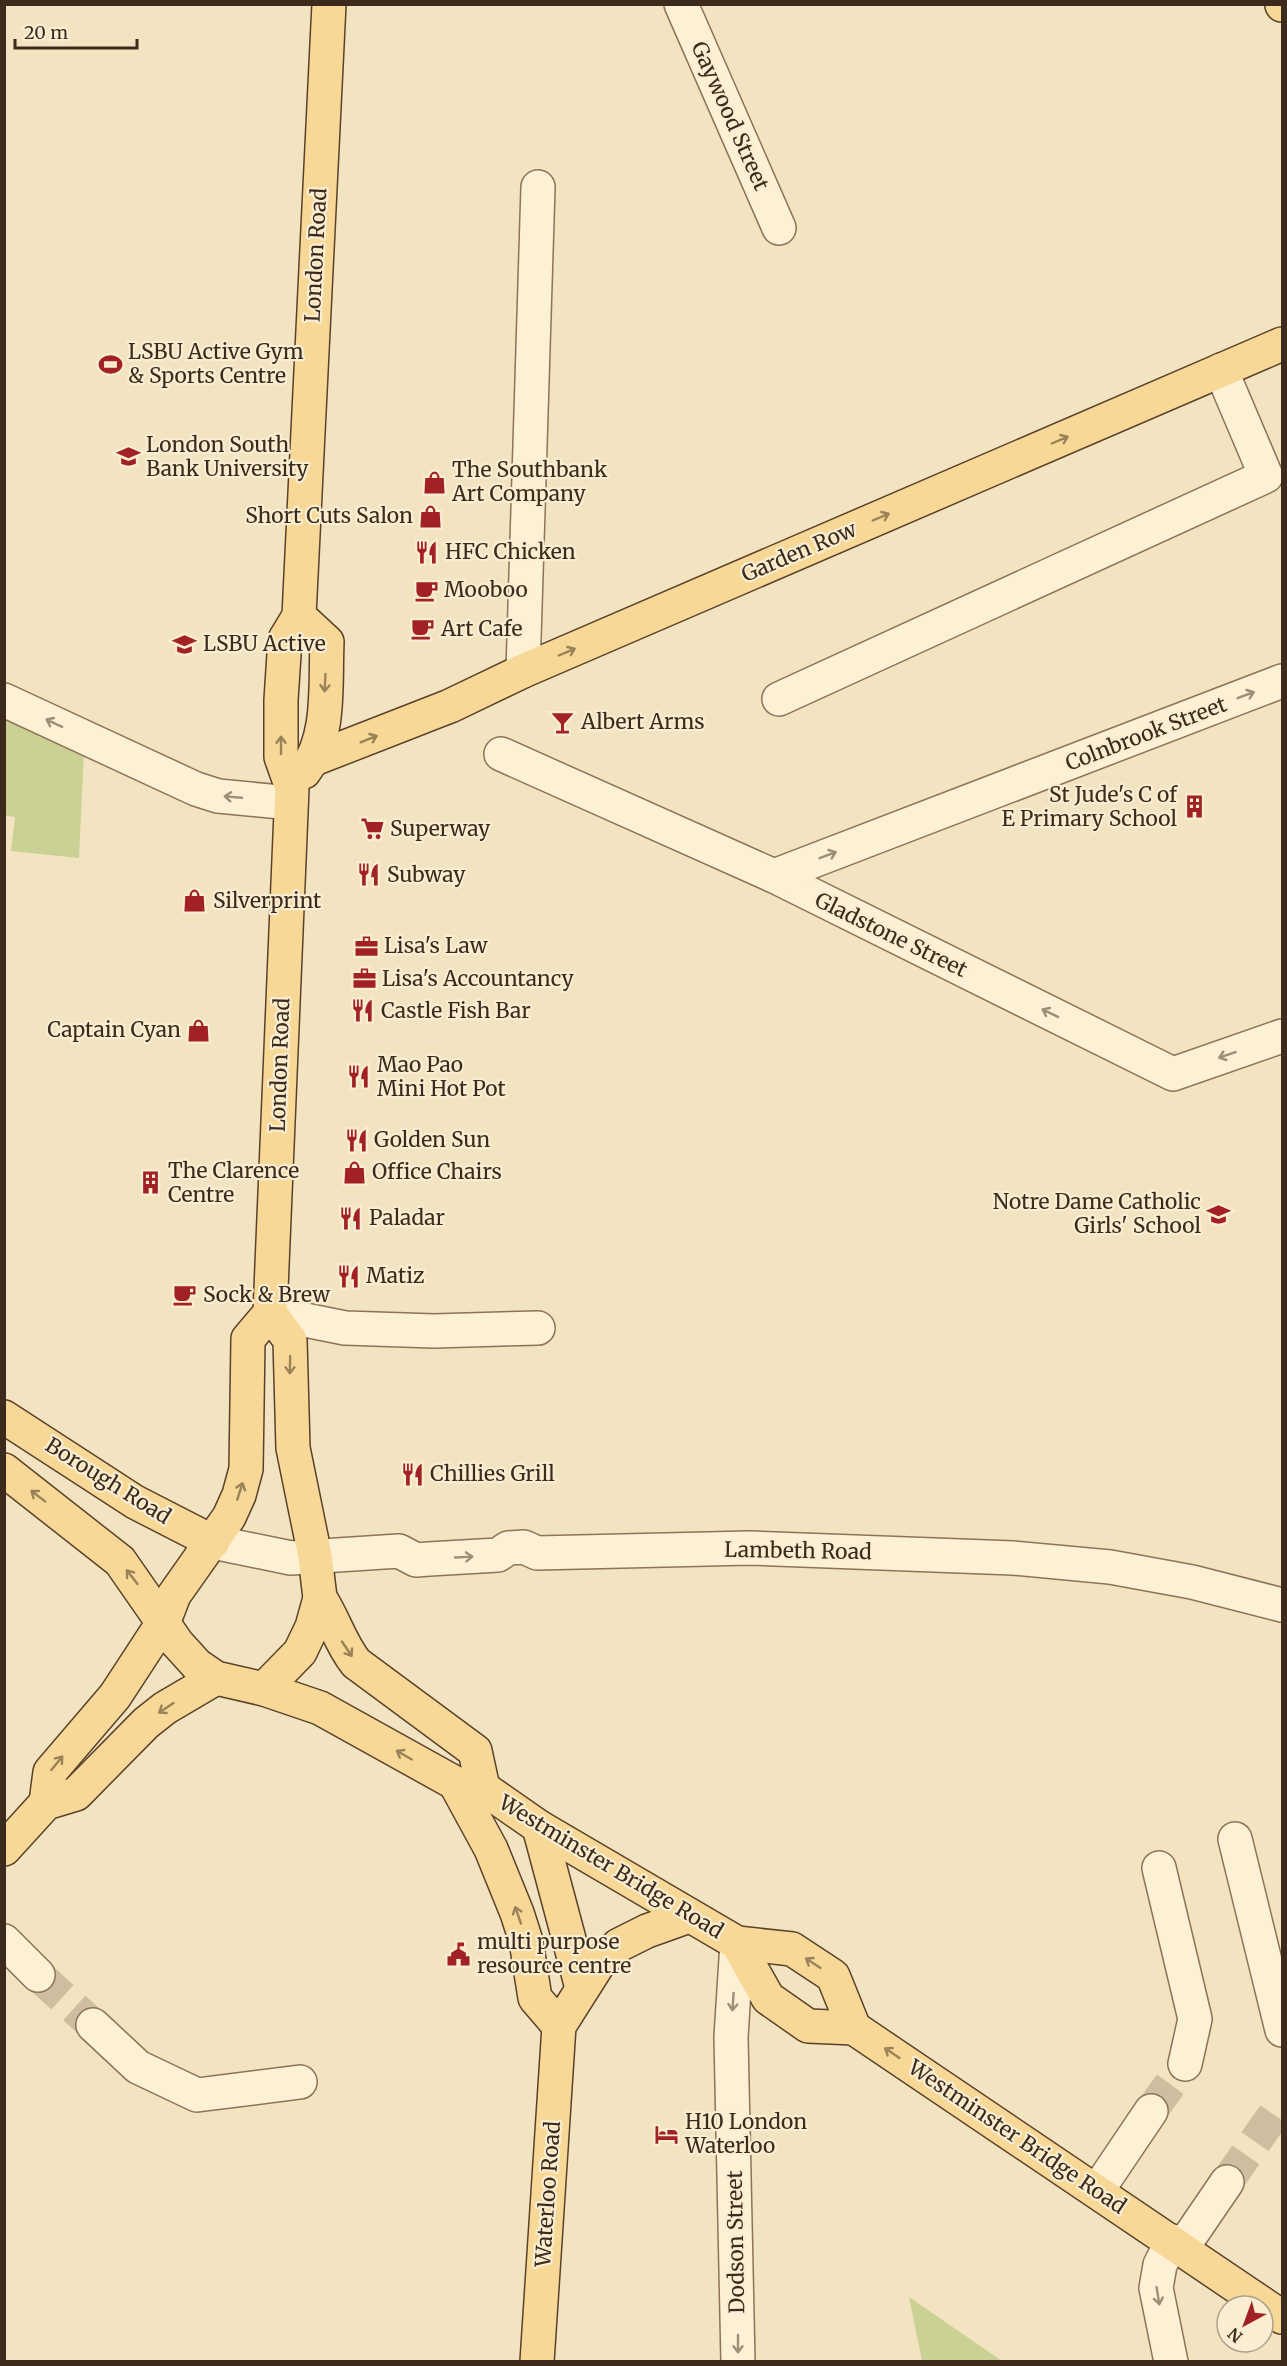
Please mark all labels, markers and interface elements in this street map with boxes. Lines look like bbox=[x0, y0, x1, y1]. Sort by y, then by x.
scale bar bbox=[15, 12, 136, 50]
text: 20 m bbox=[24, 21, 68, 44]
street label: Gaywood Street bbox=[686, 37, 775, 194]
street label: London Road bbox=[299, 187, 333, 323]
place label: LSBU Active Gym & Sports Centre bbox=[128, 338, 304, 389]
sports icon: LSBU Active Gym & Sports Centre bbox=[97, 351, 123, 377]
place label: London South Bank University bbox=[146, 431, 309, 482]
one-way arrow bbox=[1051, 433, 1069, 444]
school or university icon: London South Bank University bbox=[115, 444, 141, 470]
place label: The Southbank Art Company bbox=[451, 456, 608, 507]
shop icon: The Southbank Art Company bbox=[421, 469, 447, 495]
place label: Short Cuts Salon bbox=[245, 502, 413, 529]
shop icon: Short Cuts Salon bbox=[418, 503, 444, 529]
one-way arrow bbox=[871, 511, 890, 522]
street label: Garden Row bbox=[737, 515, 861, 588]
place label: HFC Chicken bbox=[445, 538, 576, 565]
restaurant icon: HFC Chicken bbox=[414, 539, 440, 565]
place label: Mooboo bbox=[444, 576, 528, 603]
cafe icon: Mooboo bbox=[413, 577, 439, 603]
place label: Art Cafe bbox=[440, 615, 522, 642]
cafe icon: Art Cafe bbox=[410, 616, 436, 642]
place label: LSBU Active bbox=[203, 630, 326, 657]
school or university icon: LSBU Active bbox=[172, 631, 198, 657]
one-way arrow bbox=[557, 646, 576, 657]
one-way arrow bbox=[320, 673, 331, 693]
one-way arrow bbox=[1236, 689, 1254, 700]
street label: Colnbrook Street bbox=[1061, 690, 1230, 777]
place label: Albert Arms bbox=[580, 708, 705, 735]
bar icon: Albert Arms bbox=[550, 709, 576, 735]
one-way arrow bbox=[45, 717, 63, 728]
one-way arrow bbox=[360, 733, 378, 744]
one-way arrow bbox=[275, 736, 287, 756]
place label: St Jude's C of E Primary School bbox=[1002, 781, 1178, 832]
one-way arrow bbox=[224, 792, 244, 803]
building icon: St Jude's C of E Primary School bbox=[1182, 794, 1208, 820]
place label: Superway bbox=[390, 815, 491, 842]
supermarket icon: Superway bbox=[359, 816, 385, 842]
one-way arrow bbox=[818, 849, 837, 860]
place label: Subway bbox=[387, 861, 466, 888]
restaurant icon: Subway bbox=[356, 862, 382, 888]
street label: Gladstone Street bbox=[811, 886, 972, 983]
place label: Silverprint bbox=[213, 887, 321, 914]
shop icon: Silverprint bbox=[182, 888, 208, 914]
place label: Lisa's Law bbox=[384, 932, 488, 959]
office icon: Lisa's Law bbox=[353, 933, 379, 959]
place label: Lisa's Accountancy bbox=[382, 965, 574, 992]
office icon: Lisa's Accountancy bbox=[351, 966, 377, 992]
street label: London Road bbox=[264, 997, 295, 1133]
place label: Castle Fish Bar bbox=[381, 997, 531, 1024]
restaurant icon: Castle Fish Bar bbox=[350, 998, 376, 1024]
one-way arrow bbox=[1041, 1007, 1059, 1019]
place label: Captain Cyan bbox=[47, 1016, 181, 1043]
shop icon: Captain Cyan bbox=[186, 1017, 212, 1043]
place label: Mao Pao Mini Hot Pot bbox=[377, 1051, 506, 1102]
one-way arrow bbox=[1218, 1051, 1237, 1062]
restaurant icon: Mao Pao Mini Hot Pot bbox=[346, 1064, 372, 1090]
place label: Golden Sun bbox=[374, 1126, 490, 1153]
restaurant icon: Golden Sun bbox=[343, 1127, 369, 1153]
place label: The Clarence Centre bbox=[168, 1157, 299, 1208]
place label: Office Chairs bbox=[372, 1158, 502, 1185]
shop icon: Office Chairs bbox=[341, 1159, 367, 1185]
building icon: The Clarence Centre bbox=[137, 1170, 163, 1196]
place label: Notre Dame Catholic Girls' School bbox=[993, 1188, 1201, 1239]
school or university icon: Notre Dame Catholic Girls' School bbox=[1206, 1201, 1232, 1227]
place label: Paladar bbox=[369, 1204, 445, 1231]
restaurant icon: Paladar bbox=[338, 1205, 364, 1231]
place label: Matiz bbox=[366, 1262, 424, 1289]
restaurant icon: Matiz bbox=[335, 1263, 361, 1289]
place label: Sock & Brew bbox=[203, 1281, 330, 1308]
cafe icon: Sock & Brew bbox=[172, 1282, 198, 1308]
one-way arrow bbox=[284, 1355, 296, 1375]
street label: Borough Road bbox=[40, 1431, 176, 1530]
place label: Chillies Grill bbox=[430, 1460, 555, 1487]
restaurant icon: Chillies Grill bbox=[399, 1461, 425, 1487]
one-way arrow bbox=[235, 1482, 246, 1501]
one-way arrow bbox=[31, 1489, 47, 1502]
street label: Lambeth Road bbox=[724, 1536, 872, 1565]
one-way arrow bbox=[453, 1552, 473, 1563]
one-way arrow bbox=[126, 1569, 139, 1585]
one-way arrow bbox=[340, 1641, 353, 1658]
one-way arrow bbox=[158, 1702, 175, 1714]
one-way arrow bbox=[396, 1749, 413, 1761]
one-way arrow bbox=[50, 1756, 64, 1771]
street label: Westminster Bridge Road bbox=[493, 1788, 729, 1945]
one-way arrow bbox=[511, 1906, 522, 1925]
place label: multi purpose resource centre bbox=[477, 1928, 631, 1979]
public building icon: multi purpose resource centre bbox=[446, 1941, 472, 1967]
one-way arrow bbox=[805, 1957, 822, 1969]
one-way arrow bbox=[727, 1991, 738, 2011]
one-way arrow bbox=[884, 2047, 900, 2059]
street label: Westminster Bridge Road bbox=[902, 2053, 1132, 2220]
place label: H10 London Waterloo bbox=[684, 2108, 807, 2159]
street label: Waterloo Road bbox=[529, 2120, 566, 2269]
hotel icon: H10 London Waterloo bbox=[654, 2121, 680, 2147]
street label: Dodson Street bbox=[721, 2170, 750, 2314]
one-way arrow bbox=[1153, 2286, 1164, 2306]
north arrow bbox=[1215, 2294, 1275, 2354]
text: N bbox=[1224, 2323, 1246, 2347]
one-way arrow bbox=[732, 2333, 744, 2353]

